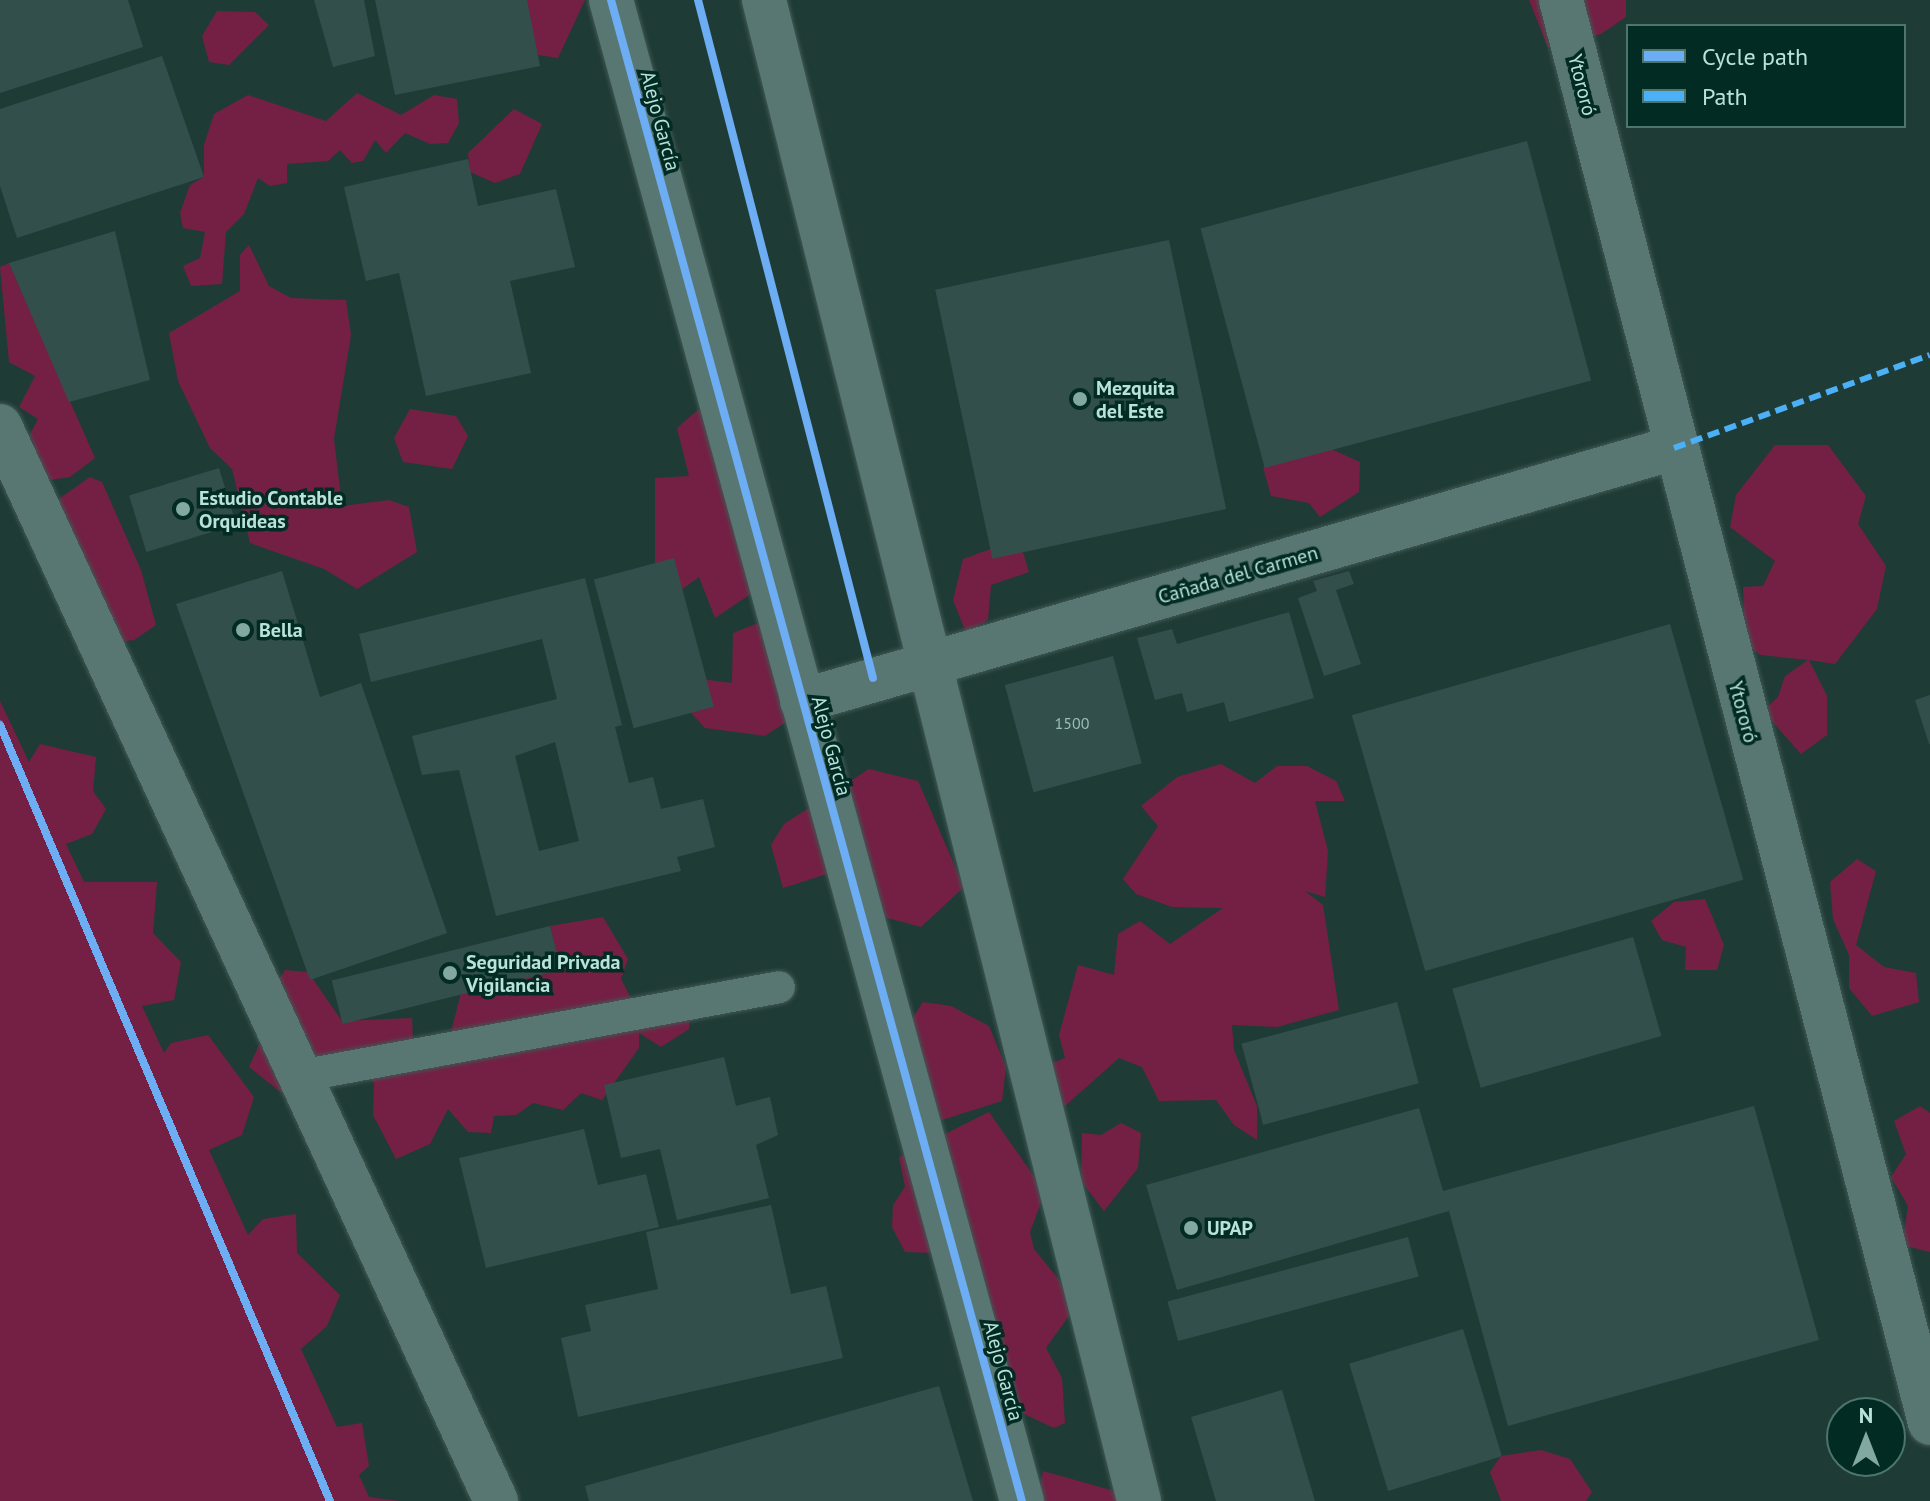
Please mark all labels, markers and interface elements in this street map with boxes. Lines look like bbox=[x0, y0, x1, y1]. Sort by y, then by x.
legend bbox=[1626, 24, 1906, 128]
text: Cycle path bbox=[1702, 41, 1808, 72]
street label: Ytororó bbox=[1563, 52, 1601, 118]
street label: Alejo García bbox=[635, 68, 685, 174]
text: Path bbox=[1702, 81, 1748, 112]
place label: Mezquita del Este bbox=[1096, 376, 1175, 423]
marker: Mezquita del Este bbox=[1071, 390, 1089, 408]
place label: Estudio Contable Orquideas bbox=[199, 486, 343, 533]
marker: Estudio Contable Orquideas bbox=[174, 500, 192, 518]
street label: Cañada del Carmen bbox=[1155, 541, 1321, 609]
place label: Bella bbox=[259, 618, 303, 642]
marker: Bella bbox=[234, 621, 252, 639]
street label: Ytororó bbox=[1723, 679, 1763, 745]
street label: Alejo García bbox=[806, 693, 856, 799]
house number: 1500 bbox=[1055, 713, 1089, 733]
place label: Seguridad Privada Vigilancia bbox=[466, 950, 620, 997]
marker: Seguridad Privada Vigilancia bbox=[441, 964, 459, 982]
place label: UPAP bbox=[1207, 1216, 1253, 1240]
marker: UPAP bbox=[1182, 1219, 1200, 1237]
street label: Alejo García bbox=[978, 1318, 1028, 1424]
north arrow bbox=[1826, 1397, 1906, 1477]
text: N bbox=[1859, 1401, 1873, 1429]

